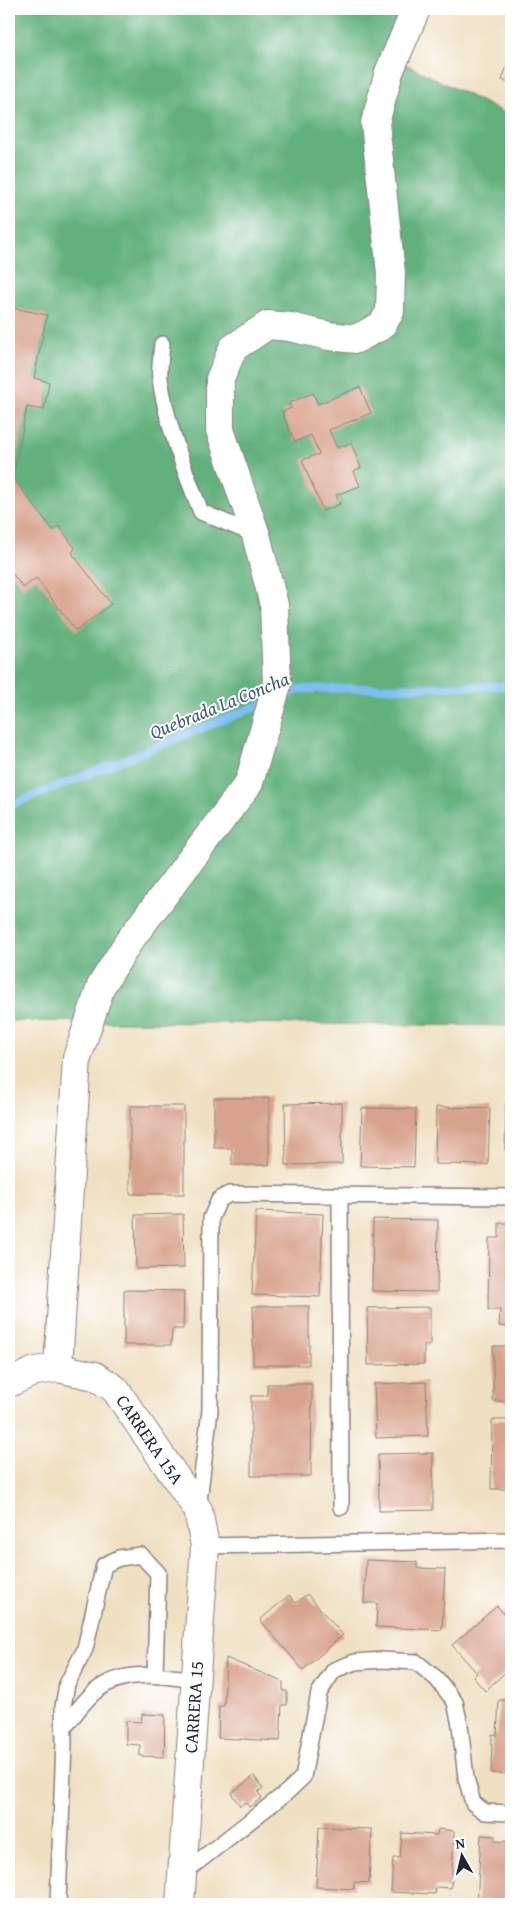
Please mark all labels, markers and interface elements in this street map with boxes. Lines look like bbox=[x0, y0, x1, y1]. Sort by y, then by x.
water label: Quebrada La Concha bbox=[145, 664, 293, 746]
street label: CARRERA 15A bbox=[110, 1389, 191, 1490]
street label: CARRERA 15 bbox=[177, 1660, 210, 1754]
north arrow bbox=[438, 1830, 488, 1880]
text: N bbox=[454, 1832, 467, 1854]

